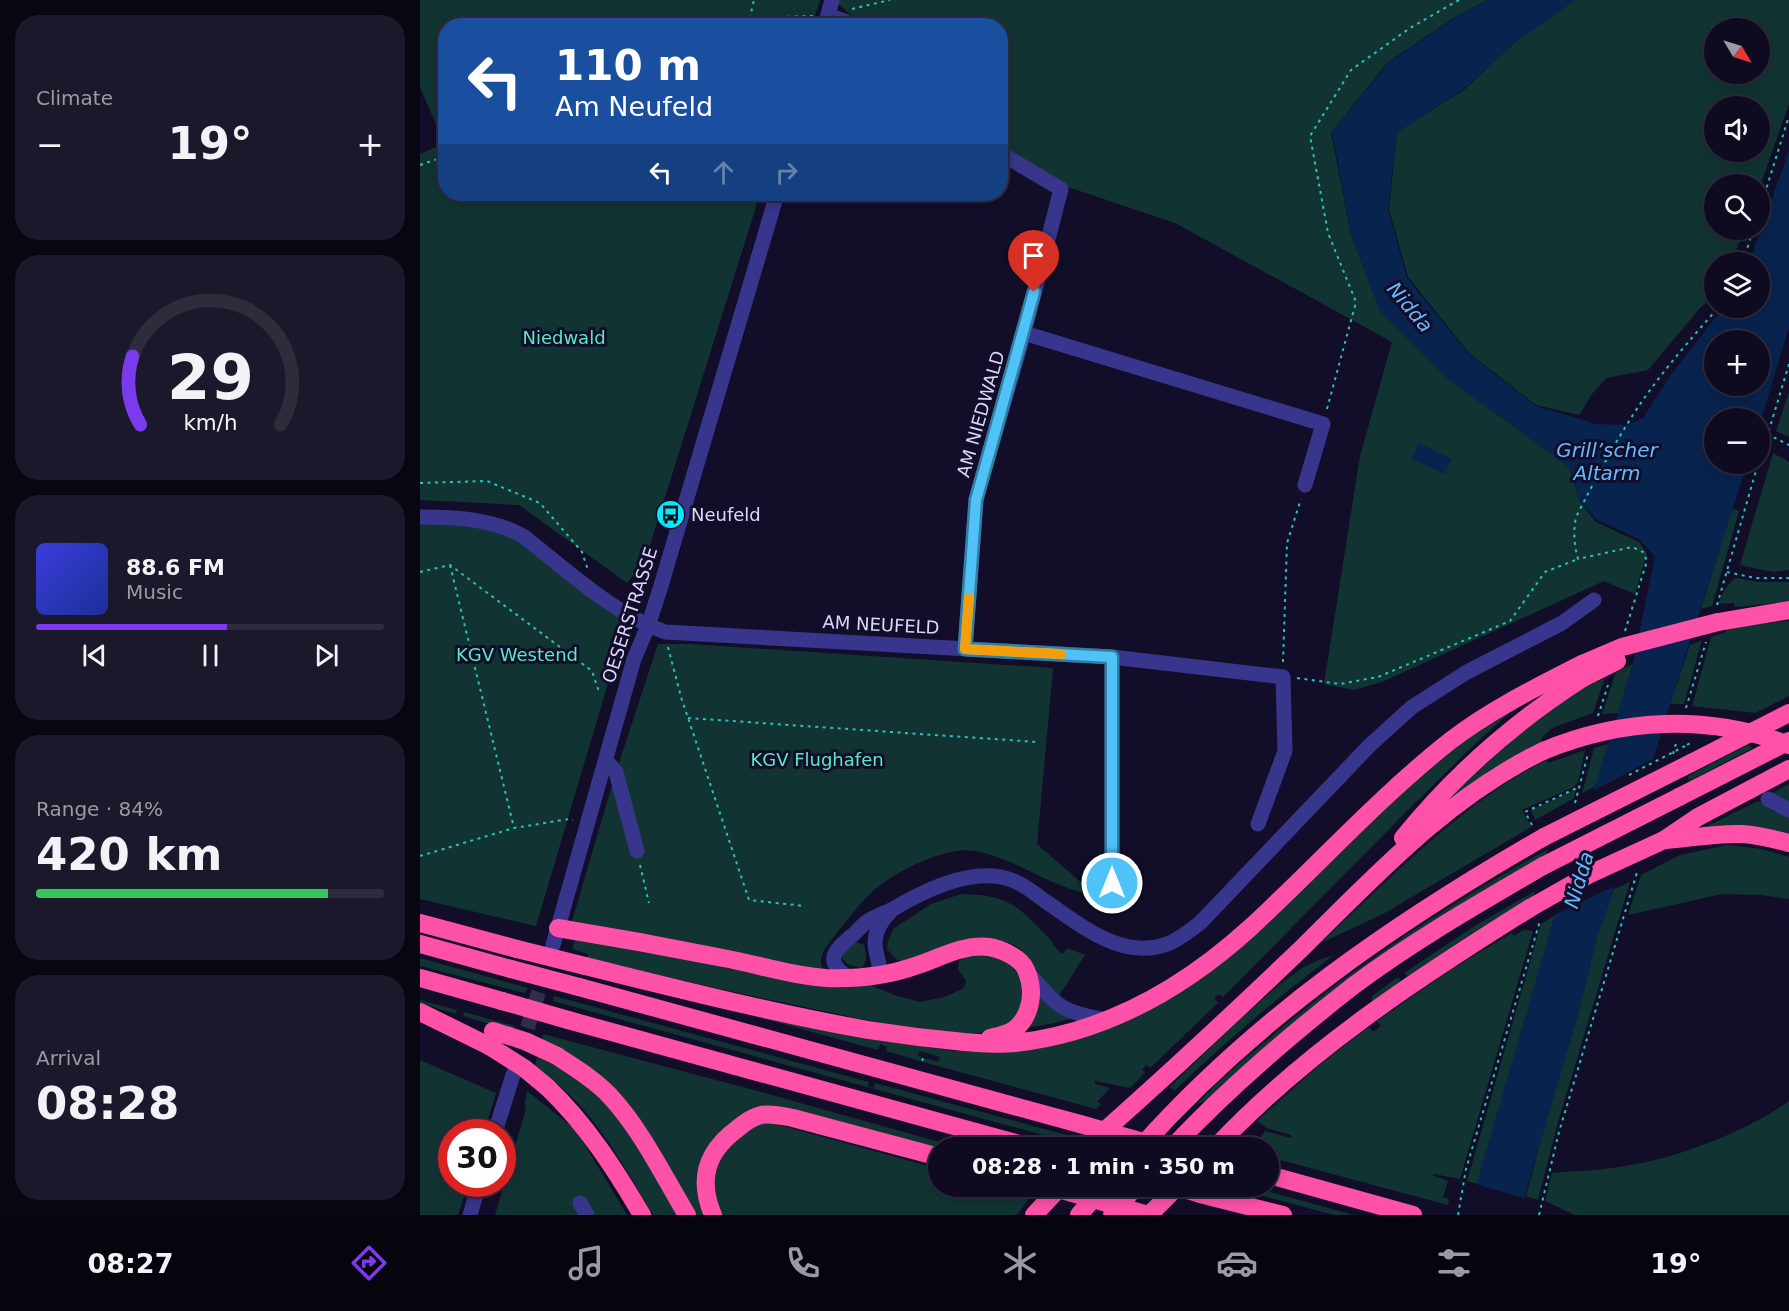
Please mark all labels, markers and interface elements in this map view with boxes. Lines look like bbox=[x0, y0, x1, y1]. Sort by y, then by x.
north arrow bbox=[1704, 18, 1770, 84]
map controls bbox=[1704, 18, 1770, 474]
text: 110 m bbox=[555, 41, 701, 90]
icon: left bbox=[456, 42, 534, 120]
text: Climate bbox=[36, 86, 113, 110]
text: Am Neufeld bbox=[555, 91, 713, 122]
button: sound bbox=[1704, 96, 1770, 162]
text: 19° bbox=[167, 117, 253, 170]
text: − bbox=[36, 125, 64, 164]
text: + bbox=[356, 125, 384, 164]
icon: left bbox=[644, 156, 677, 189]
icon: ahead bbox=[707, 156, 740, 189]
icon: right bbox=[770, 156, 803, 189]
button: search bbox=[1704, 174, 1770, 240]
pin bbox=[1008, 230, 1059, 292]
icon: arrive bbox=[1017, 239, 1050, 272]
button: layers bbox=[1704, 252, 1770, 318]
water label: Nidda bbox=[1382, 277, 1438, 337]
park label: Niedwald bbox=[522, 327, 606, 348]
button: + bbox=[1704, 330, 1770, 396]
text: 29 bbox=[167, 341, 253, 414]
street label: AM NIEDWALD bbox=[952, 348, 1009, 480]
button: − bbox=[1704, 408, 1770, 474]
text: km/h bbox=[183, 410, 237, 435]
water label: Grill’scher Altarm bbox=[1556, 438, 1659, 485]
bus stop icon: Neufeld bbox=[654, 499, 686, 531]
place label: Neufeld bbox=[691, 504, 761, 525]
street label: OESERSTRASSE bbox=[598, 544, 661, 685]
text: 88.6 FM bbox=[126, 555, 225, 580]
text: Music bbox=[126, 580, 183, 604]
street label: AM NEUFELD bbox=[822, 611, 940, 638]
icon: previous bbox=[78, 639, 111, 672]
icon: pause bbox=[194, 639, 227, 672]
icon: next bbox=[310, 639, 343, 672]
park label: KGV Westend bbox=[456, 644, 578, 665]
park label: KGV Flughafen bbox=[750, 749, 884, 770]
text: Range · 84% bbox=[36, 797, 163, 821]
text: 420 km bbox=[36, 828, 222, 881]
water label: Nidda bbox=[1559, 849, 1599, 911]
position arrow bbox=[1080, 851, 1144, 915]
text: Arrival bbox=[36, 1046, 101, 1070]
text: 08:28 bbox=[36, 1077, 179, 1130]
speed limit sign: 30 bbox=[438, 1119, 516, 1197]
text: 08:28 · 1 min · 350 m bbox=[972, 1154, 1235, 1179]
icon: directions bbox=[348, 1242, 390, 1284]
icon: music bbox=[565, 1242, 607, 1284]
icon: phone bbox=[782, 1242, 824, 1284]
icon: climate bbox=[999, 1242, 1041, 1284]
icon: car bbox=[1216, 1242, 1258, 1284]
icon: filters bbox=[1433, 1242, 1475, 1284]
text: 08:27 bbox=[87, 1248, 173, 1279]
text: 19° bbox=[1650, 1248, 1701, 1279]

